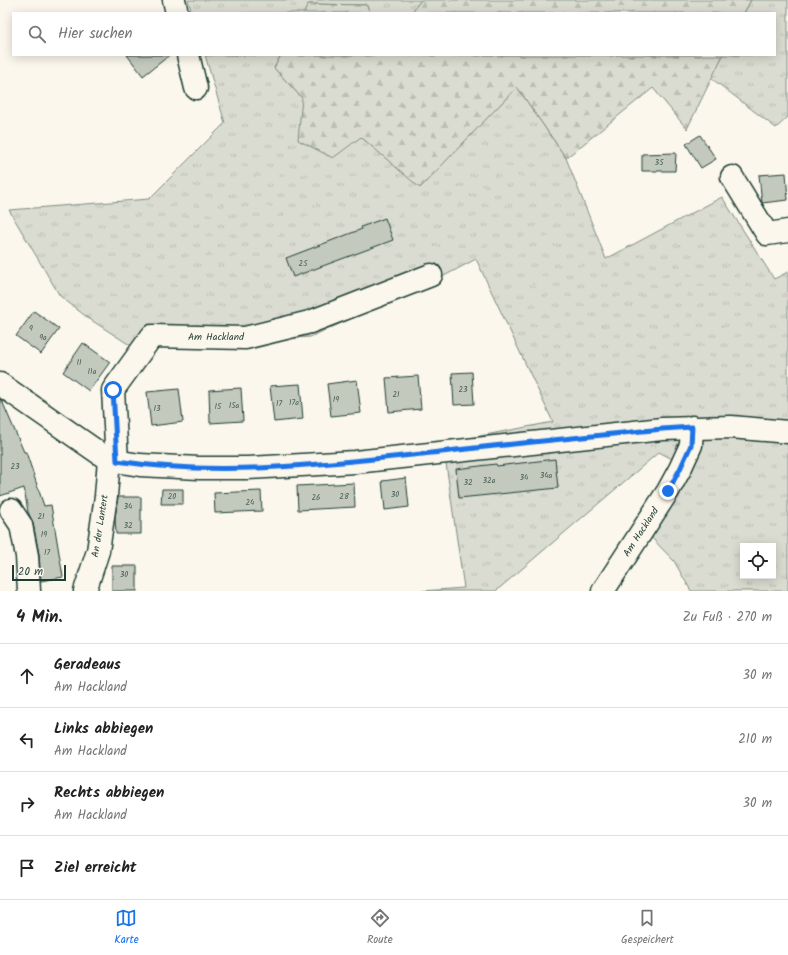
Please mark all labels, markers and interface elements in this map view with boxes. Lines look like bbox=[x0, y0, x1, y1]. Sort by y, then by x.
search box bbox=[12, 12, 776, 56]
text: Hier suchen bbox=[58, 22, 132, 46]
icon: search bbox=[26, 23, 48, 45]
house number: 35 bbox=[655, 156, 664, 169]
house number: 25 bbox=[299, 257, 308, 270]
house number: 9 bbox=[29, 322, 33, 335]
street label: Am Hackland bbox=[188, 329, 245, 345]
house number: 9a bbox=[39, 331, 47, 344]
house number: 11 bbox=[76, 356, 82, 369]
house number: 11a bbox=[88, 365, 97, 378]
route start bbox=[104, 381, 122, 399]
house number: 23 bbox=[458, 383, 468, 396]
house number: 21 bbox=[392, 388, 400, 401]
house number: 19 bbox=[333, 393, 339, 406]
house number: 17a bbox=[289, 396, 299, 409]
house number: 17 bbox=[276, 397, 282, 410]
house number: 15a bbox=[229, 399, 240, 412]
house number: 15 bbox=[215, 400, 222, 413]
house number: 13 bbox=[153, 402, 161, 415]
house number: 23 bbox=[10, 460, 20, 473]
house number: 34a bbox=[540, 469, 553, 482]
house number: 34 bbox=[520, 471, 529, 484]
house number: 32a bbox=[483, 474, 496, 487]
house number: 32 bbox=[463, 476, 473, 489]
route end bbox=[659, 482, 677, 500]
house number: 30 bbox=[391, 488, 399, 501]
house number: 20 bbox=[168, 490, 176, 503]
house number: 28 bbox=[339, 490, 349, 503]
house number: 26 bbox=[311, 491, 321, 504]
street label: An der Lantert bbox=[87, 493, 113, 558]
house number: 24 bbox=[245, 496, 255, 509]
house number: 34 bbox=[124, 500, 133, 513]
street label: Am Hackland bbox=[619, 503, 664, 560]
house number: 21 bbox=[37, 510, 45, 523]
house number: 32 bbox=[123, 519, 133, 532]
house number: 19 bbox=[41, 528, 47, 541]
map controls bbox=[740, 543, 776, 579]
button: locate bbox=[740, 543, 776, 579]
house number: 17 bbox=[44, 546, 50, 559]
scale bar bbox=[12, 563, 66, 582]
text: 20 m bbox=[18, 563, 43, 581]
house number: 30 bbox=[120, 568, 128, 581]
text: 4 Min. bbox=[16, 604, 63, 631]
text: Zu Fuß · 270 m bbox=[683, 607, 772, 628]
text: Geradeaus bbox=[54, 653, 121, 677]
icon: ahead bbox=[16, 665, 38, 687]
text: 30 m bbox=[743, 665, 772, 686]
text: Am Hackland bbox=[54, 677, 127, 698]
text: Links abbiegen bbox=[54, 717, 153, 741]
icon: left bbox=[16, 729, 38, 751]
text: 210 m bbox=[738, 729, 772, 750]
text: Am Hackland bbox=[54, 741, 127, 762]
text: Rechts abbiegen bbox=[54, 781, 164, 805]
icon: right bbox=[16, 793, 38, 815]
text: 30 m bbox=[743, 793, 772, 814]
text: Am Hackland bbox=[54, 805, 127, 826]
text: Ziel erreicht bbox=[54, 856, 137, 880]
icon: arrive bbox=[16, 857, 38, 879]
tab: Karte bbox=[114, 907, 139, 949]
tab: Route bbox=[367, 907, 393, 949]
tab: Gespeichert bbox=[621, 907, 674, 949]

